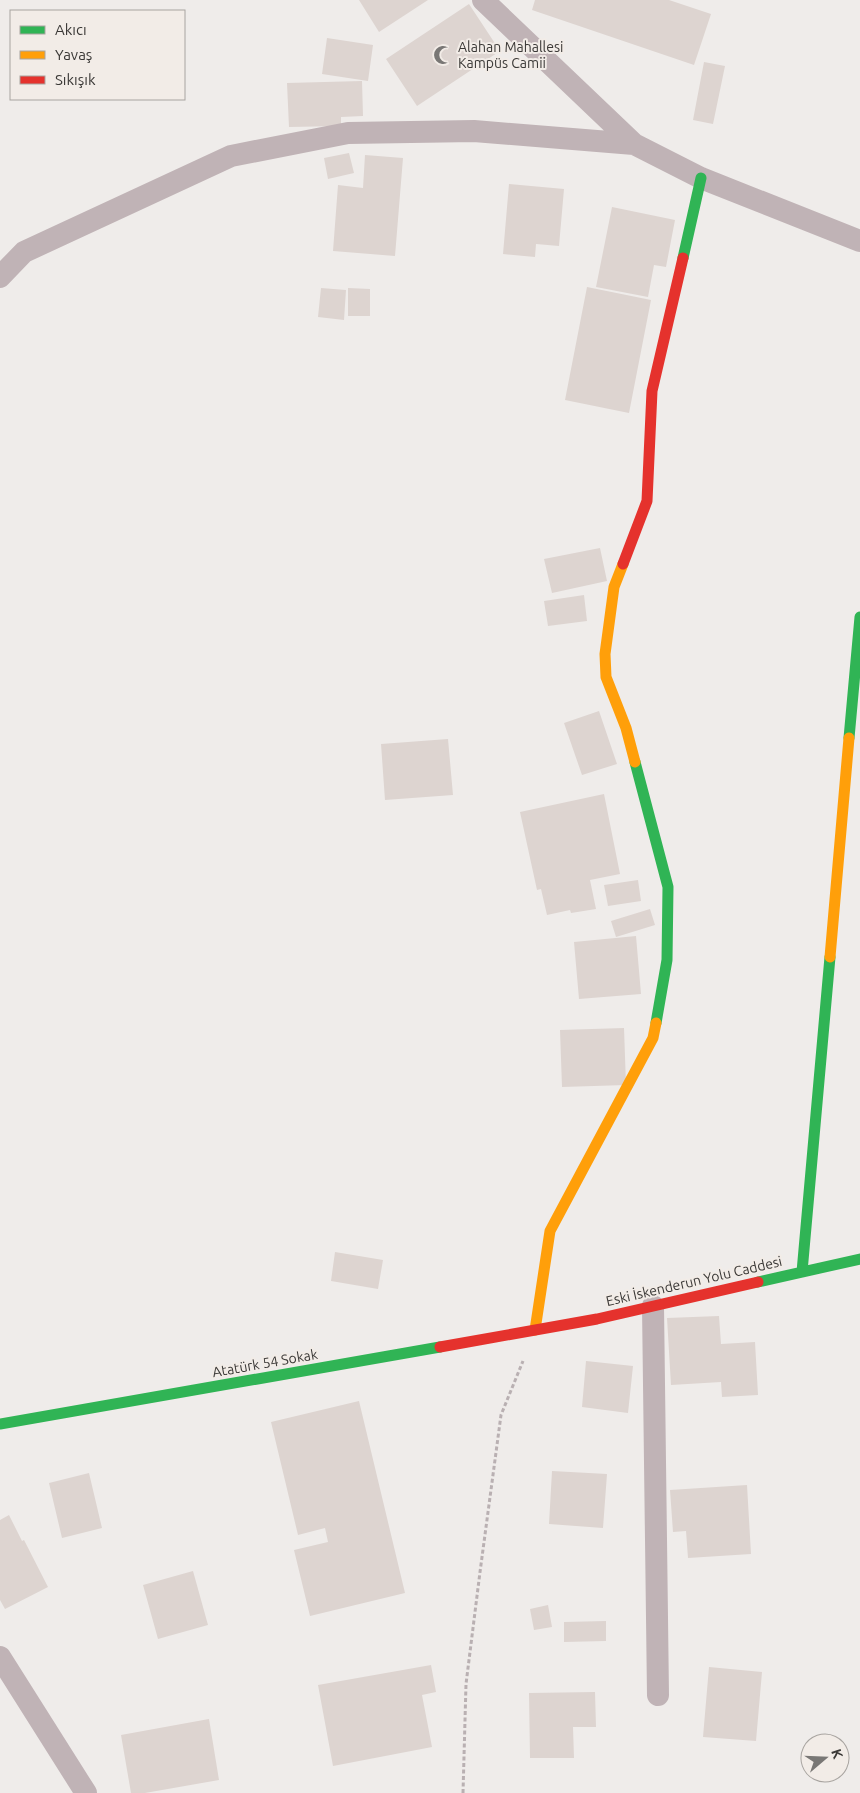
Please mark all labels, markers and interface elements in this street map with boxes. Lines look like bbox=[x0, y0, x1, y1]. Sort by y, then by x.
legend bbox=[10, 10, 185, 100]
text: Akıcı bbox=[55, 21, 87, 38]
place label: Alahan Mahallesi Kampüs Camii bbox=[458, 39, 563, 71]
mosque icon: Alahan Mahallesi Kampüs Camii bbox=[432, 44, 454, 66]
text: Yavaş bbox=[55, 46, 92, 63]
text: Sıkışık bbox=[55, 71, 96, 88]
street label: Eski İskenderun Yolu Caddesi bbox=[604, 1253, 784, 1309]
street label: Atatürk 54 Sokak bbox=[211, 1346, 319, 1380]
north arrow bbox=[800, 1733, 850, 1783]
text: K bbox=[828, 1747, 847, 1761]

